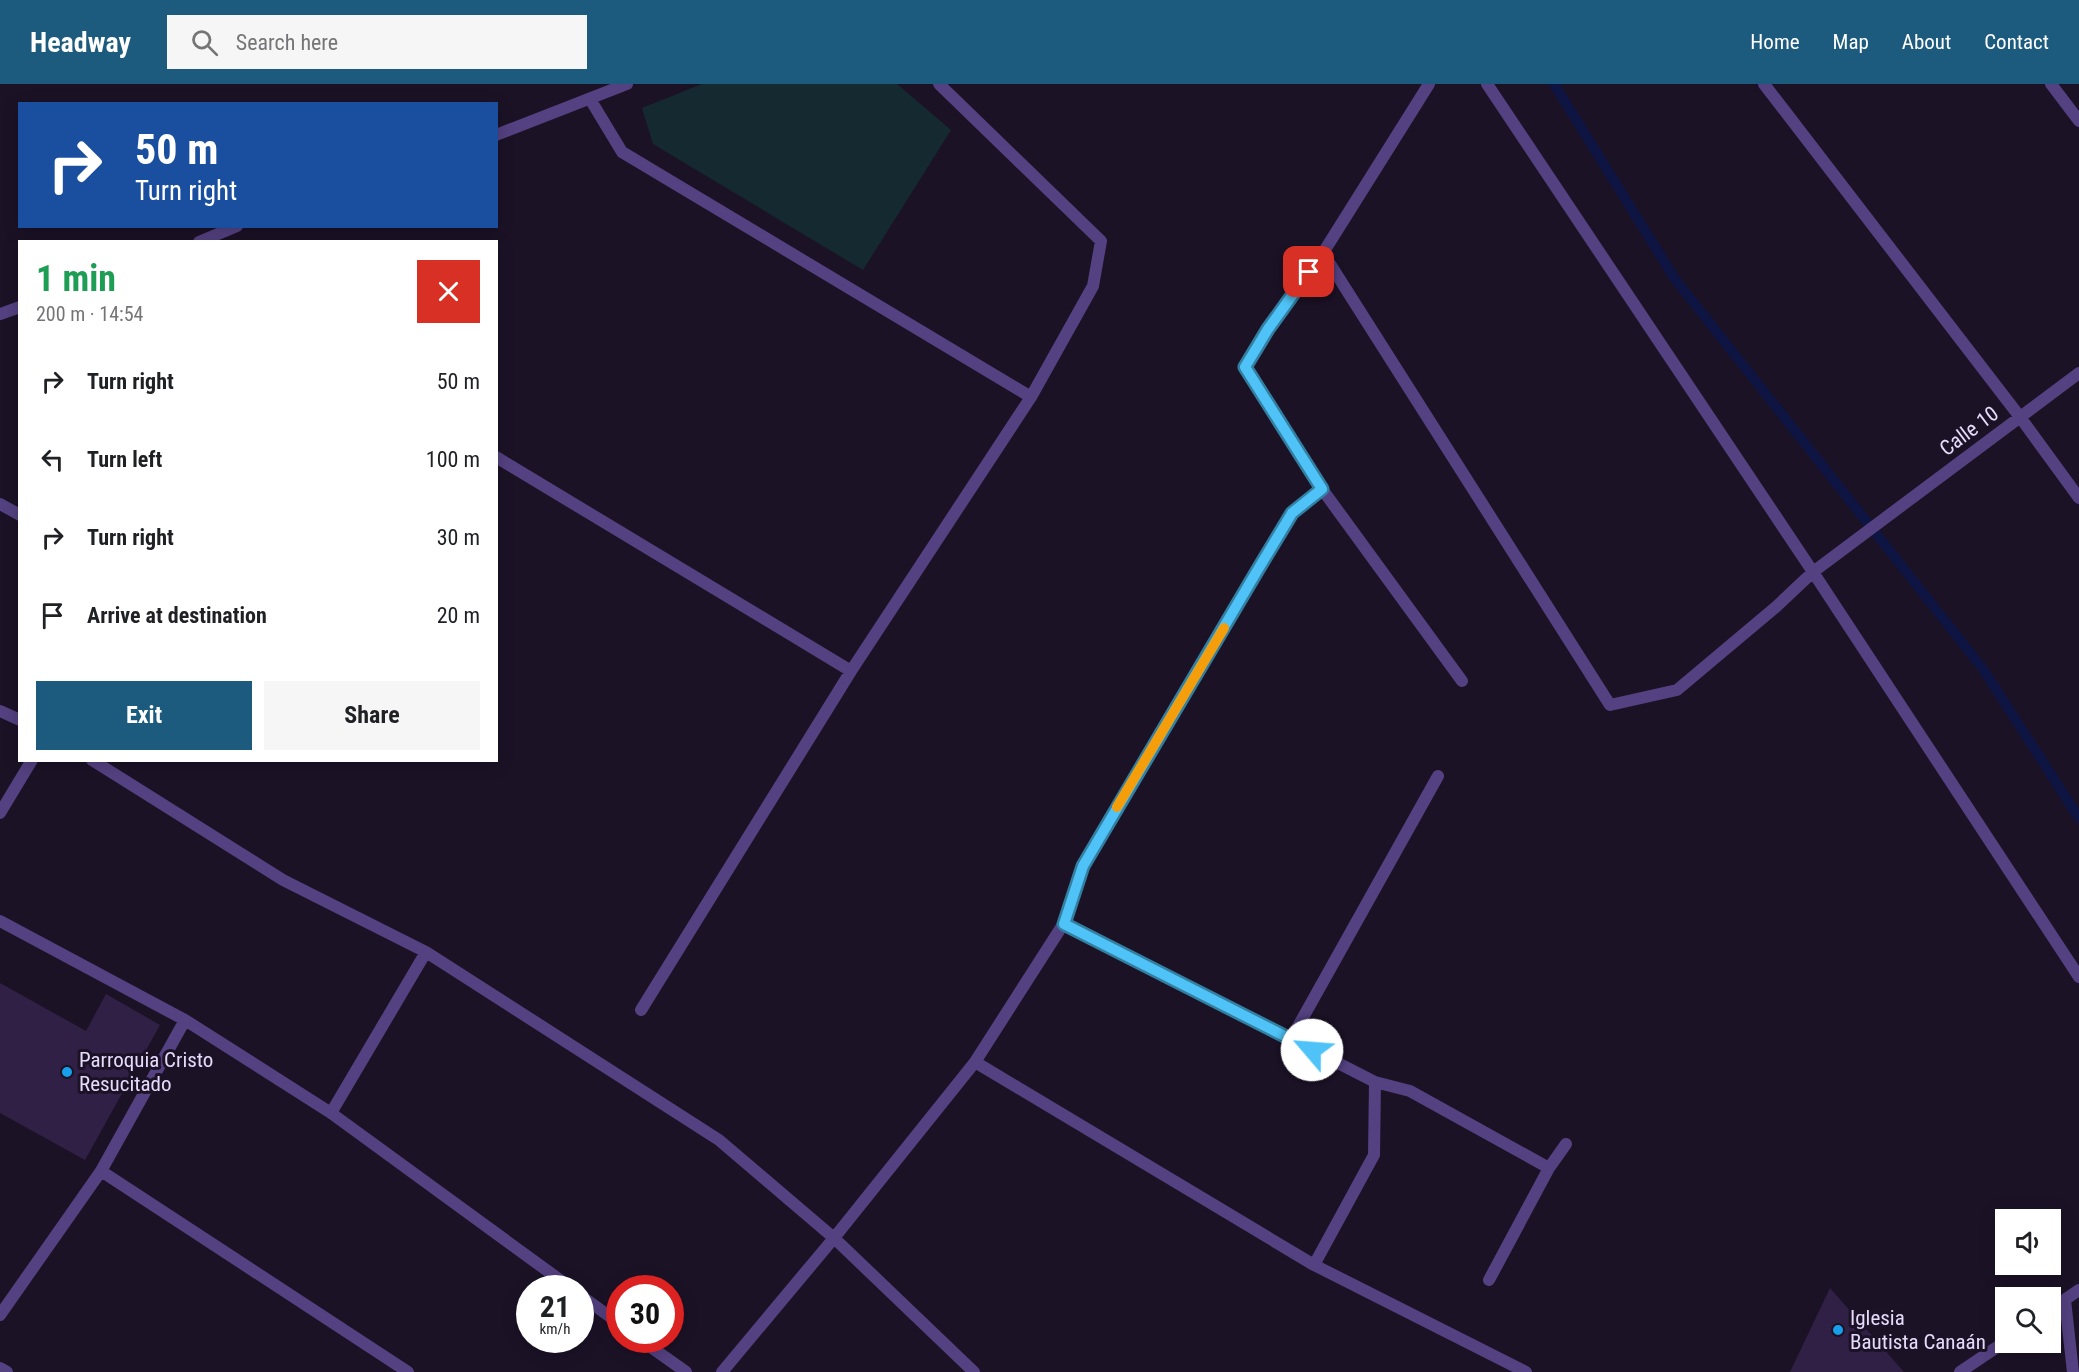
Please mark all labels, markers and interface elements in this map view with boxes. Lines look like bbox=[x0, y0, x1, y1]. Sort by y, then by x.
search box bbox=[167, 15, 587, 69]
text: Headway bbox=[30, 26, 131, 59]
icon: search bbox=[188, 26, 221, 59]
text: Search here bbox=[236, 30, 338, 55]
text: Home bbox=[1750, 30, 1800, 54]
text: Map bbox=[1833, 30, 1869, 54]
text: About bbox=[1902, 30, 1951, 54]
text: Contact bbox=[1984, 30, 2049, 54]
text: 50 m bbox=[135, 125, 218, 174]
icon: right bbox=[36, 126, 114, 204]
text: Turn right bbox=[135, 175, 237, 207]
pin bbox=[1283, 246, 1334, 297]
icon: arrive bbox=[1292, 255, 1325, 288]
text: 1 min bbox=[36, 258, 116, 300]
button: close bbox=[417, 260, 480, 323]
text: 200 m · 14:54 bbox=[36, 302, 143, 326]
icon: right bbox=[36, 365, 69, 398]
text: Turn right bbox=[87, 369, 174, 394]
text: 50 m bbox=[437, 369, 480, 394]
street label: Calle 10 bbox=[1935, 401, 2003, 461]
icon: left bbox=[36, 443, 69, 476]
text: Turn left bbox=[87, 447, 162, 472]
text: 100 m bbox=[426, 447, 480, 472]
icon: right bbox=[36, 521, 69, 554]
text: Turn right bbox=[87, 525, 174, 550]
text: 30 m bbox=[437, 525, 480, 550]
icon: arrive bbox=[36, 599, 69, 632]
text: Arrive at destination bbox=[87, 603, 267, 628]
text: 20 m bbox=[437, 603, 480, 628]
button: Exit bbox=[36, 681, 252, 750]
button: Share bbox=[264, 681, 480, 750]
position arrow bbox=[1280, 1018, 1344, 1082]
place label: Parroquia Cristo Resucitado bbox=[79, 1048, 213, 1096]
marker: Parroquia Cristo Resucitado bbox=[60, 1065, 74, 1079]
map controls bbox=[1995, 1209, 2061, 1353]
button: sound bbox=[1995, 1209, 2061, 1275]
speed limit sign: 30 bbox=[606, 1275, 684, 1353]
button: search bbox=[1995, 1287, 2061, 1353]
text: 21 bbox=[540, 1289, 570, 1324]
place label: Iglesia Bautista Canaán bbox=[1850, 1306, 1986, 1354]
text: km/h bbox=[540, 1320, 570, 1338]
marker: Iglesia Bautista Canaán bbox=[1831, 1323, 1845, 1337]

